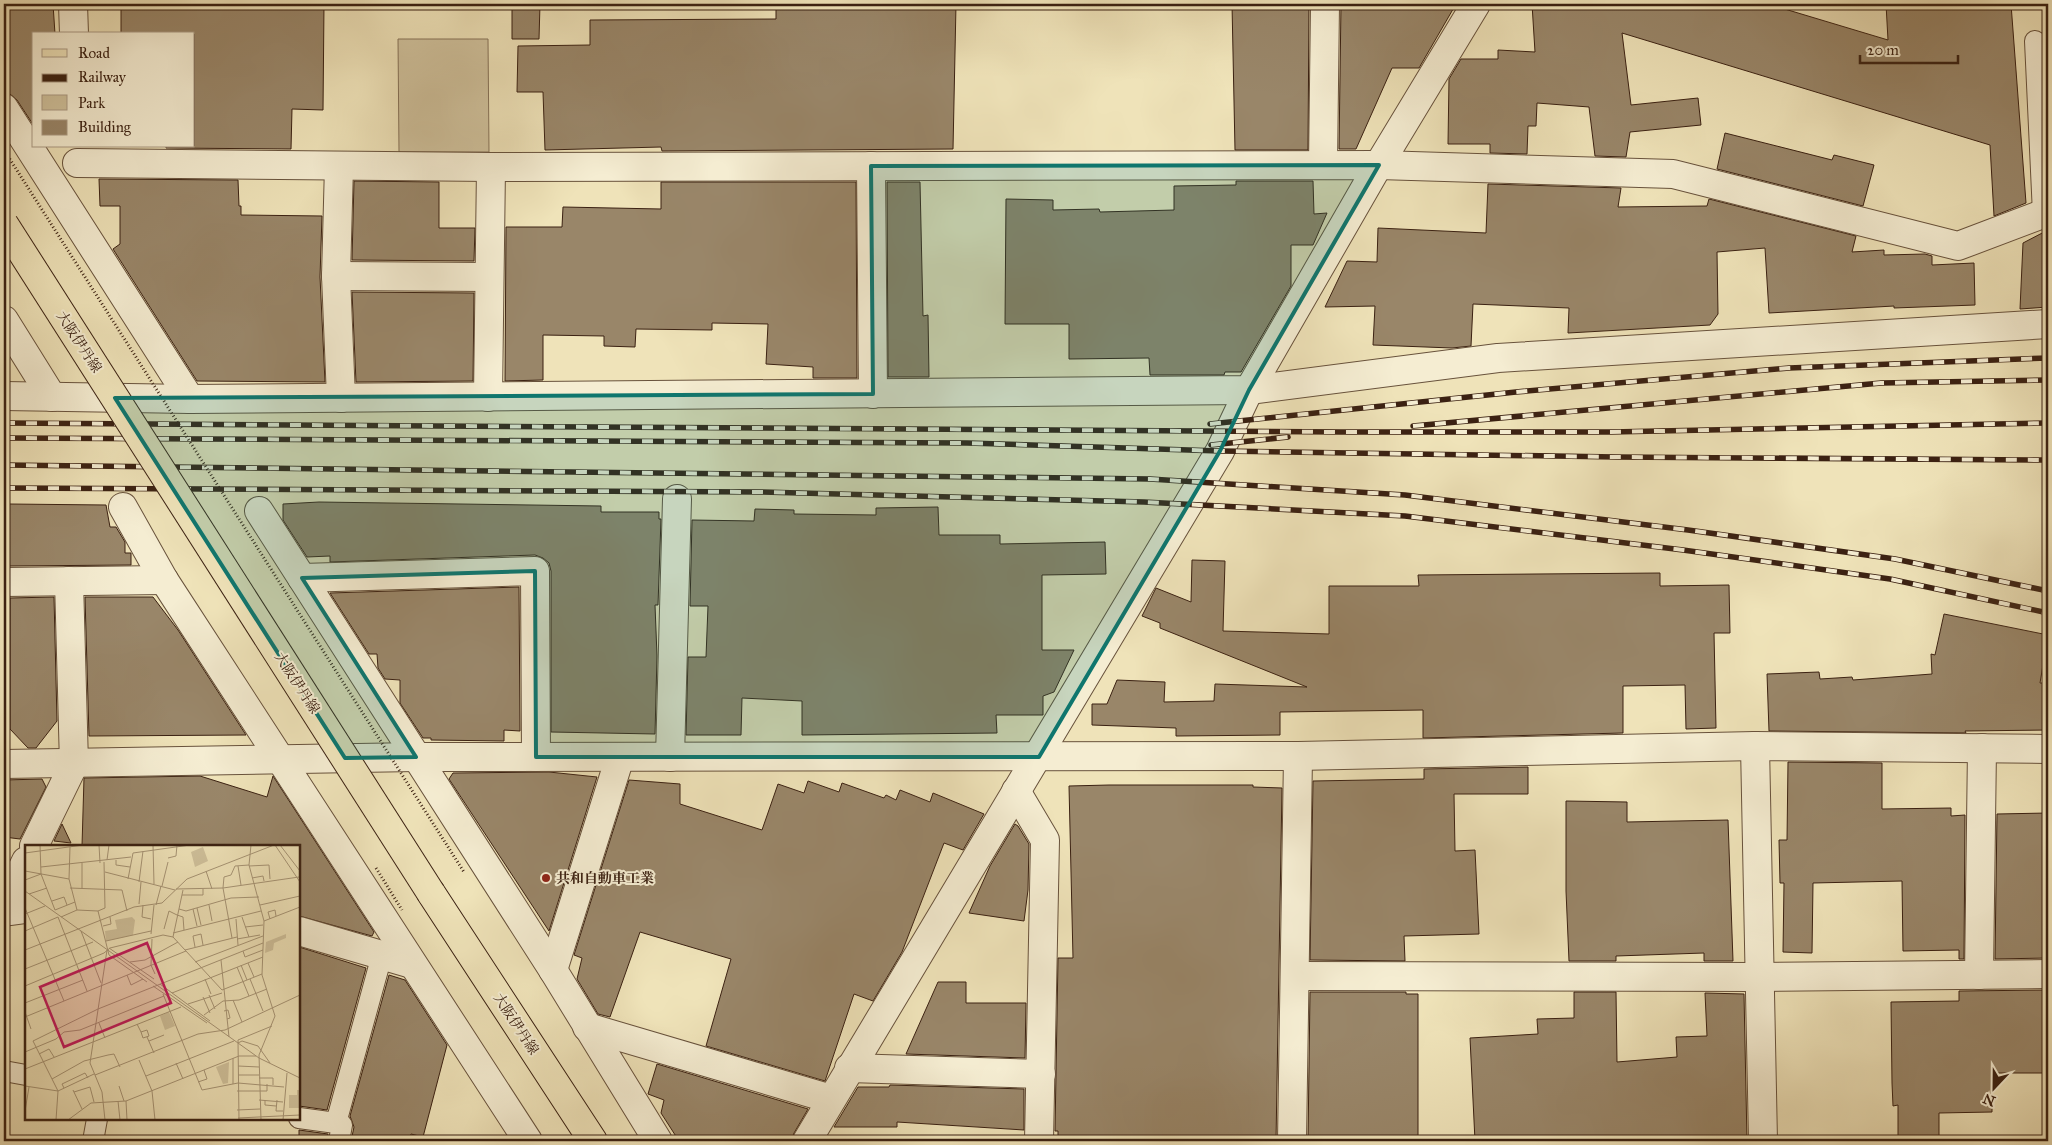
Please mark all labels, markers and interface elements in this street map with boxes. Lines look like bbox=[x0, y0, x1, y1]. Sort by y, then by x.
legend bbox=[32, 32, 195, 148]
scale bar bbox=[1860, 32, 1957, 64]
text: 20 m bbox=[1867, 41, 1899, 59]
text: Road bbox=[78, 44, 110, 62]
text: Railway bbox=[78, 68, 127, 86]
text: Park bbox=[78, 94, 105, 112]
text: Building bbox=[78, 118, 132, 136]
street label: 大阪伊丹線 bbox=[53, 308, 105, 376]
street label: 大阪伊丹線 bbox=[271, 649, 323, 717]
inset map bbox=[25, 845, 300, 1120]
place label: 共和自動車工業 bbox=[556, 870, 654, 887]
marker: 共和自動車工業 bbox=[540, 872, 552, 884]
street label: 大阪伊丹線 bbox=[490, 990, 542, 1058]
north arrow bbox=[1970, 1062, 2020, 1112]
text: N bbox=[1981, 1089, 1998, 1110]

